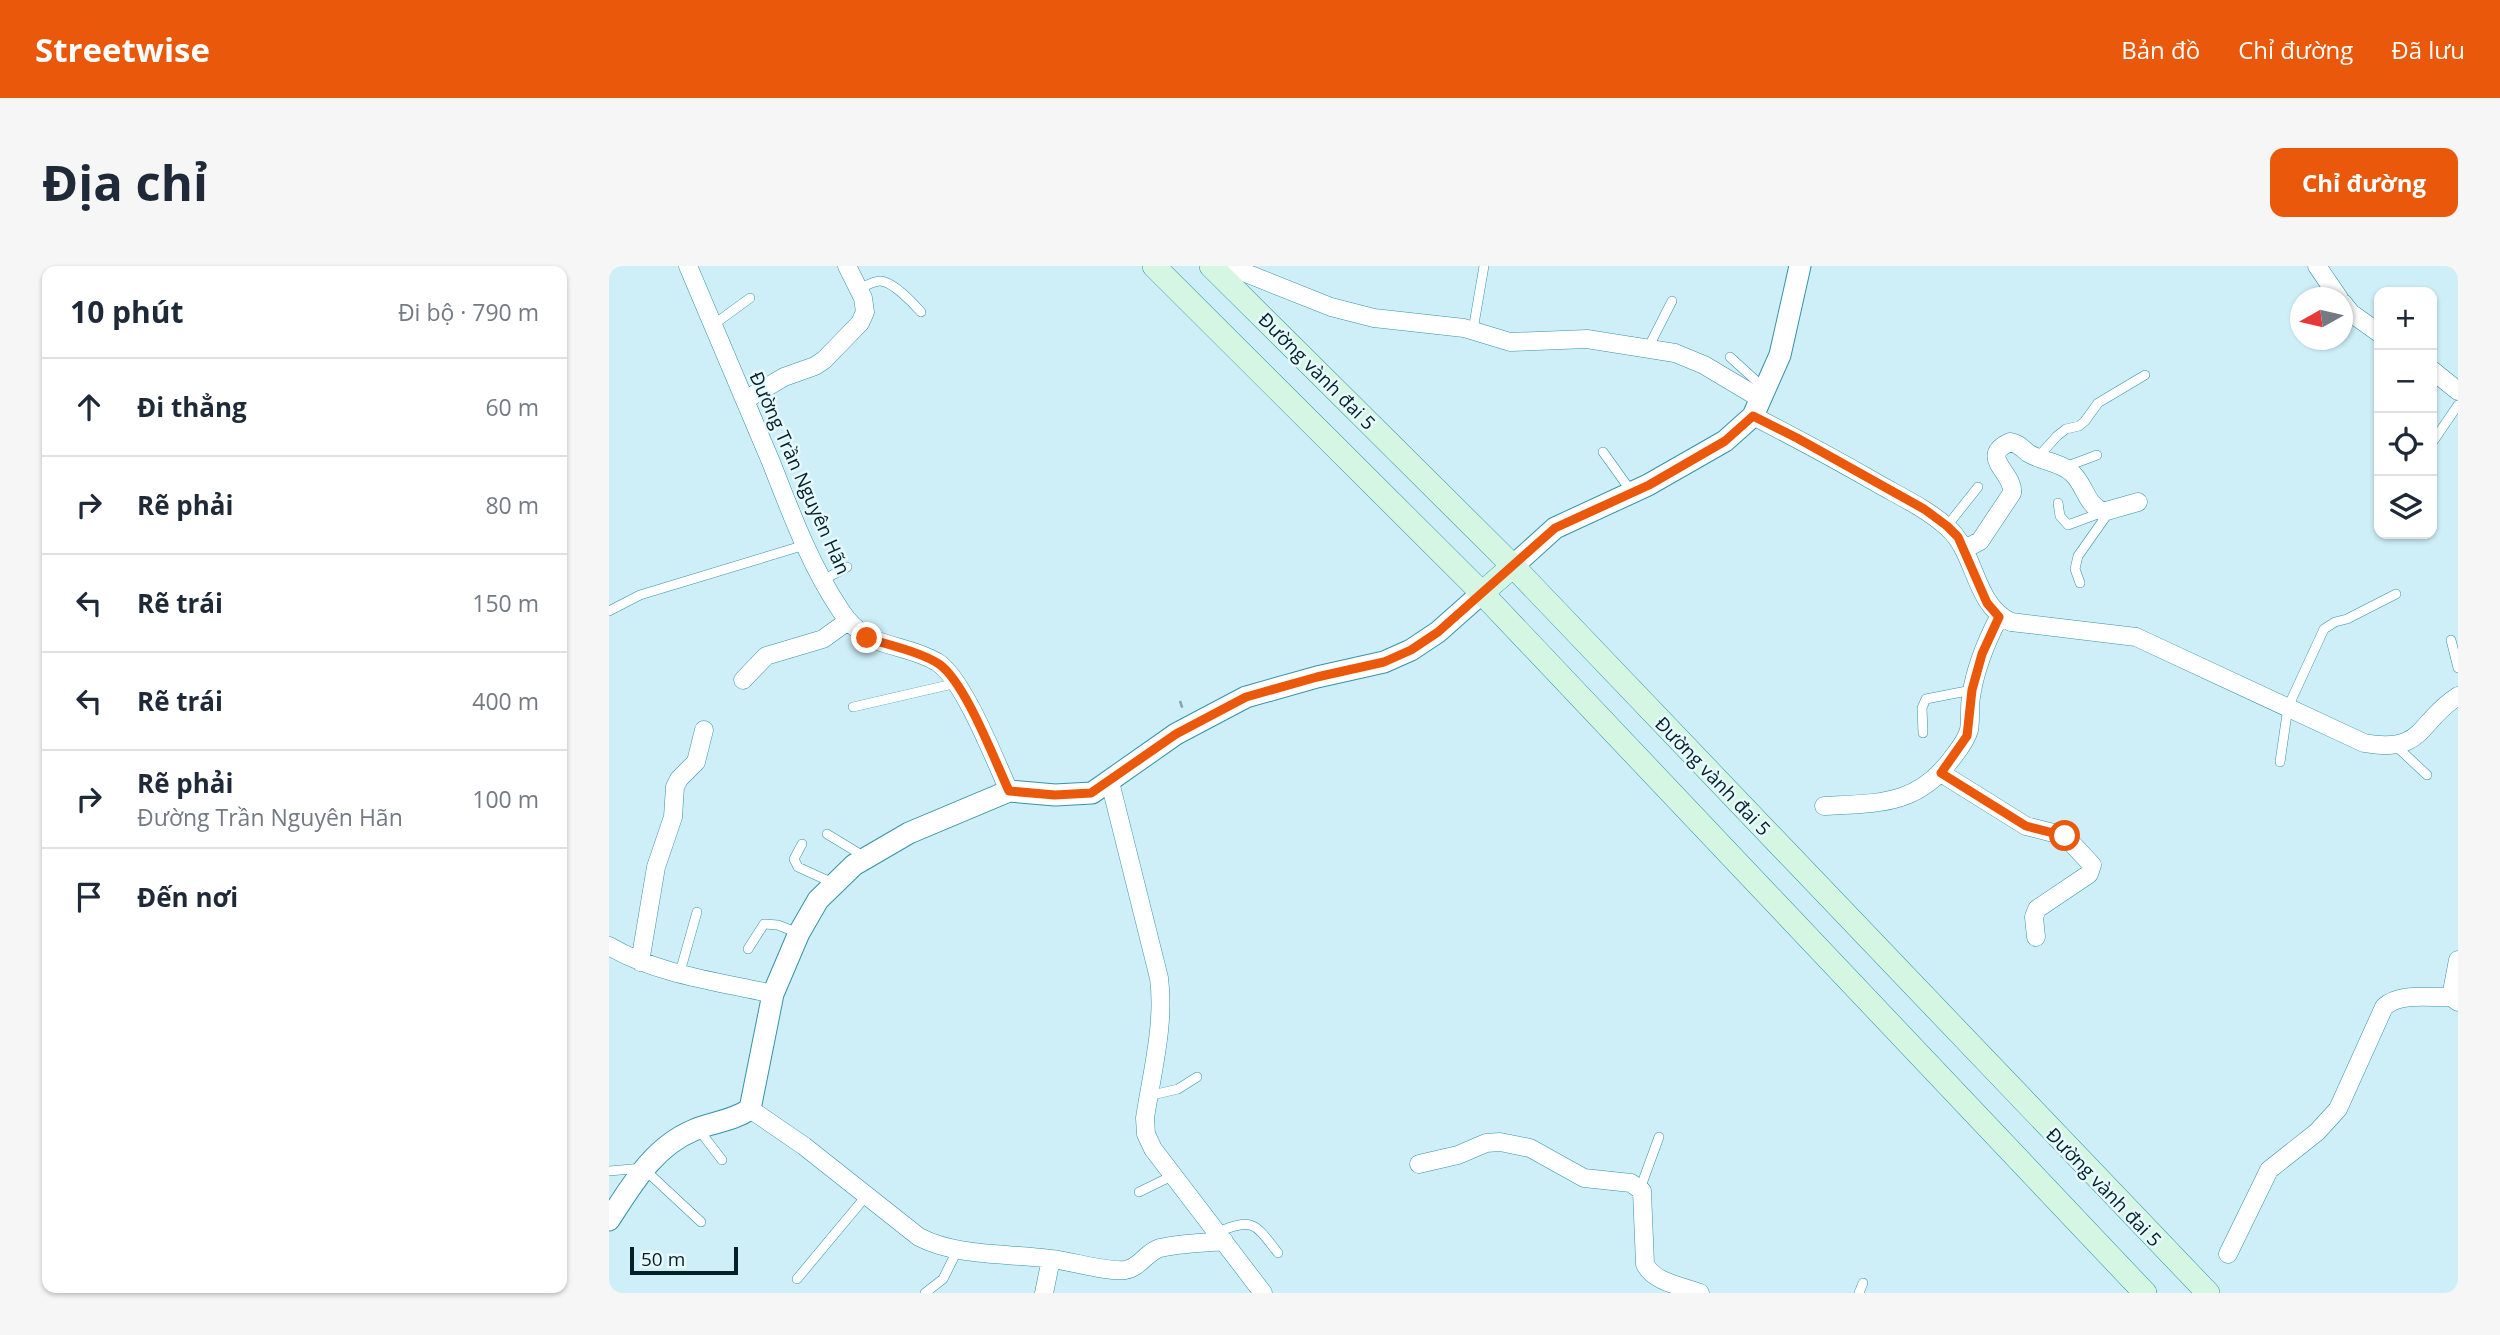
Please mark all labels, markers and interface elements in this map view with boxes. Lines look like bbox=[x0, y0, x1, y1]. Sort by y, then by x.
text: Streetwise bbox=[35, 27, 210, 72]
text: Bản đồ bbox=[2121, 33, 2200, 66]
text: Chỉ đường bbox=[2238, 33, 2353, 66]
text: Đã lưu bbox=[2391, 33, 2465, 66]
button: Chỉ đường bbox=[2270, 148, 2458, 217]
text: Địa chỉ bbox=[42, 149, 208, 215]
north arrow bbox=[2290, 287, 2353, 350]
map controls bbox=[2374, 287, 2437, 539]
button: + bbox=[2374, 287, 2437, 350]
text: 10 phút bbox=[70, 291, 184, 332]
text: Đi bộ · 790 m bbox=[398, 296, 539, 328]
street label: Đường vành đai 5 bbox=[1253, 307, 1381, 435]
button: − bbox=[2374, 350, 2437, 413]
street label: Đường Trần Nguyên Hãn bbox=[743, 367, 857, 579]
icon: ahead bbox=[70, 388, 108, 426]
text: Đi thẳng bbox=[137, 389, 247, 425]
text: 60 m bbox=[485, 391, 539, 423]
button: locate bbox=[2374, 413, 2437, 476]
button: layers bbox=[2374, 476, 2437, 539]
icon: right bbox=[70, 486, 108, 524]
text: Rẽ phải bbox=[137, 487, 233, 523]
text: 80 m bbox=[485, 489, 539, 521]
icon: left bbox=[70, 584, 108, 622]
text: Rẽ trái bbox=[137, 585, 223, 621]
text: 150 m bbox=[472, 587, 539, 619]
route end bbox=[851, 622, 882, 653]
icon: left bbox=[70, 682, 108, 720]
text: Rẽ trái bbox=[137, 683, 223, 719]
text: 400 m bbox=[472, 685, 539, 717]
street label: Đường vành đai 5 bbox=[1649, 711, 1777, 841]
text: Rẽ phải bbox=[137, 765, 233, 801]
icon: right bbox=[70, 780, 108, 818]
text: 100 m bbox=[472, 783, 539, 815]
text: Đường Trần Nguyên Hãn bbox=[137, 801, 403, 833]
route start bbox=[2049, 820, 2080, 851]
icon: arrive bbox=[70, 878, 108, 916]
text: Đến nơi bbox=[137, 879, 238, 915]
street label: Đường vành đai 5 bbox=[2040, 1122, 2168, 1252]
scale bar bbox=[630, 1244, 739, 1276]
text: 50 m bbox=[641, 1246, 685, 1272]

